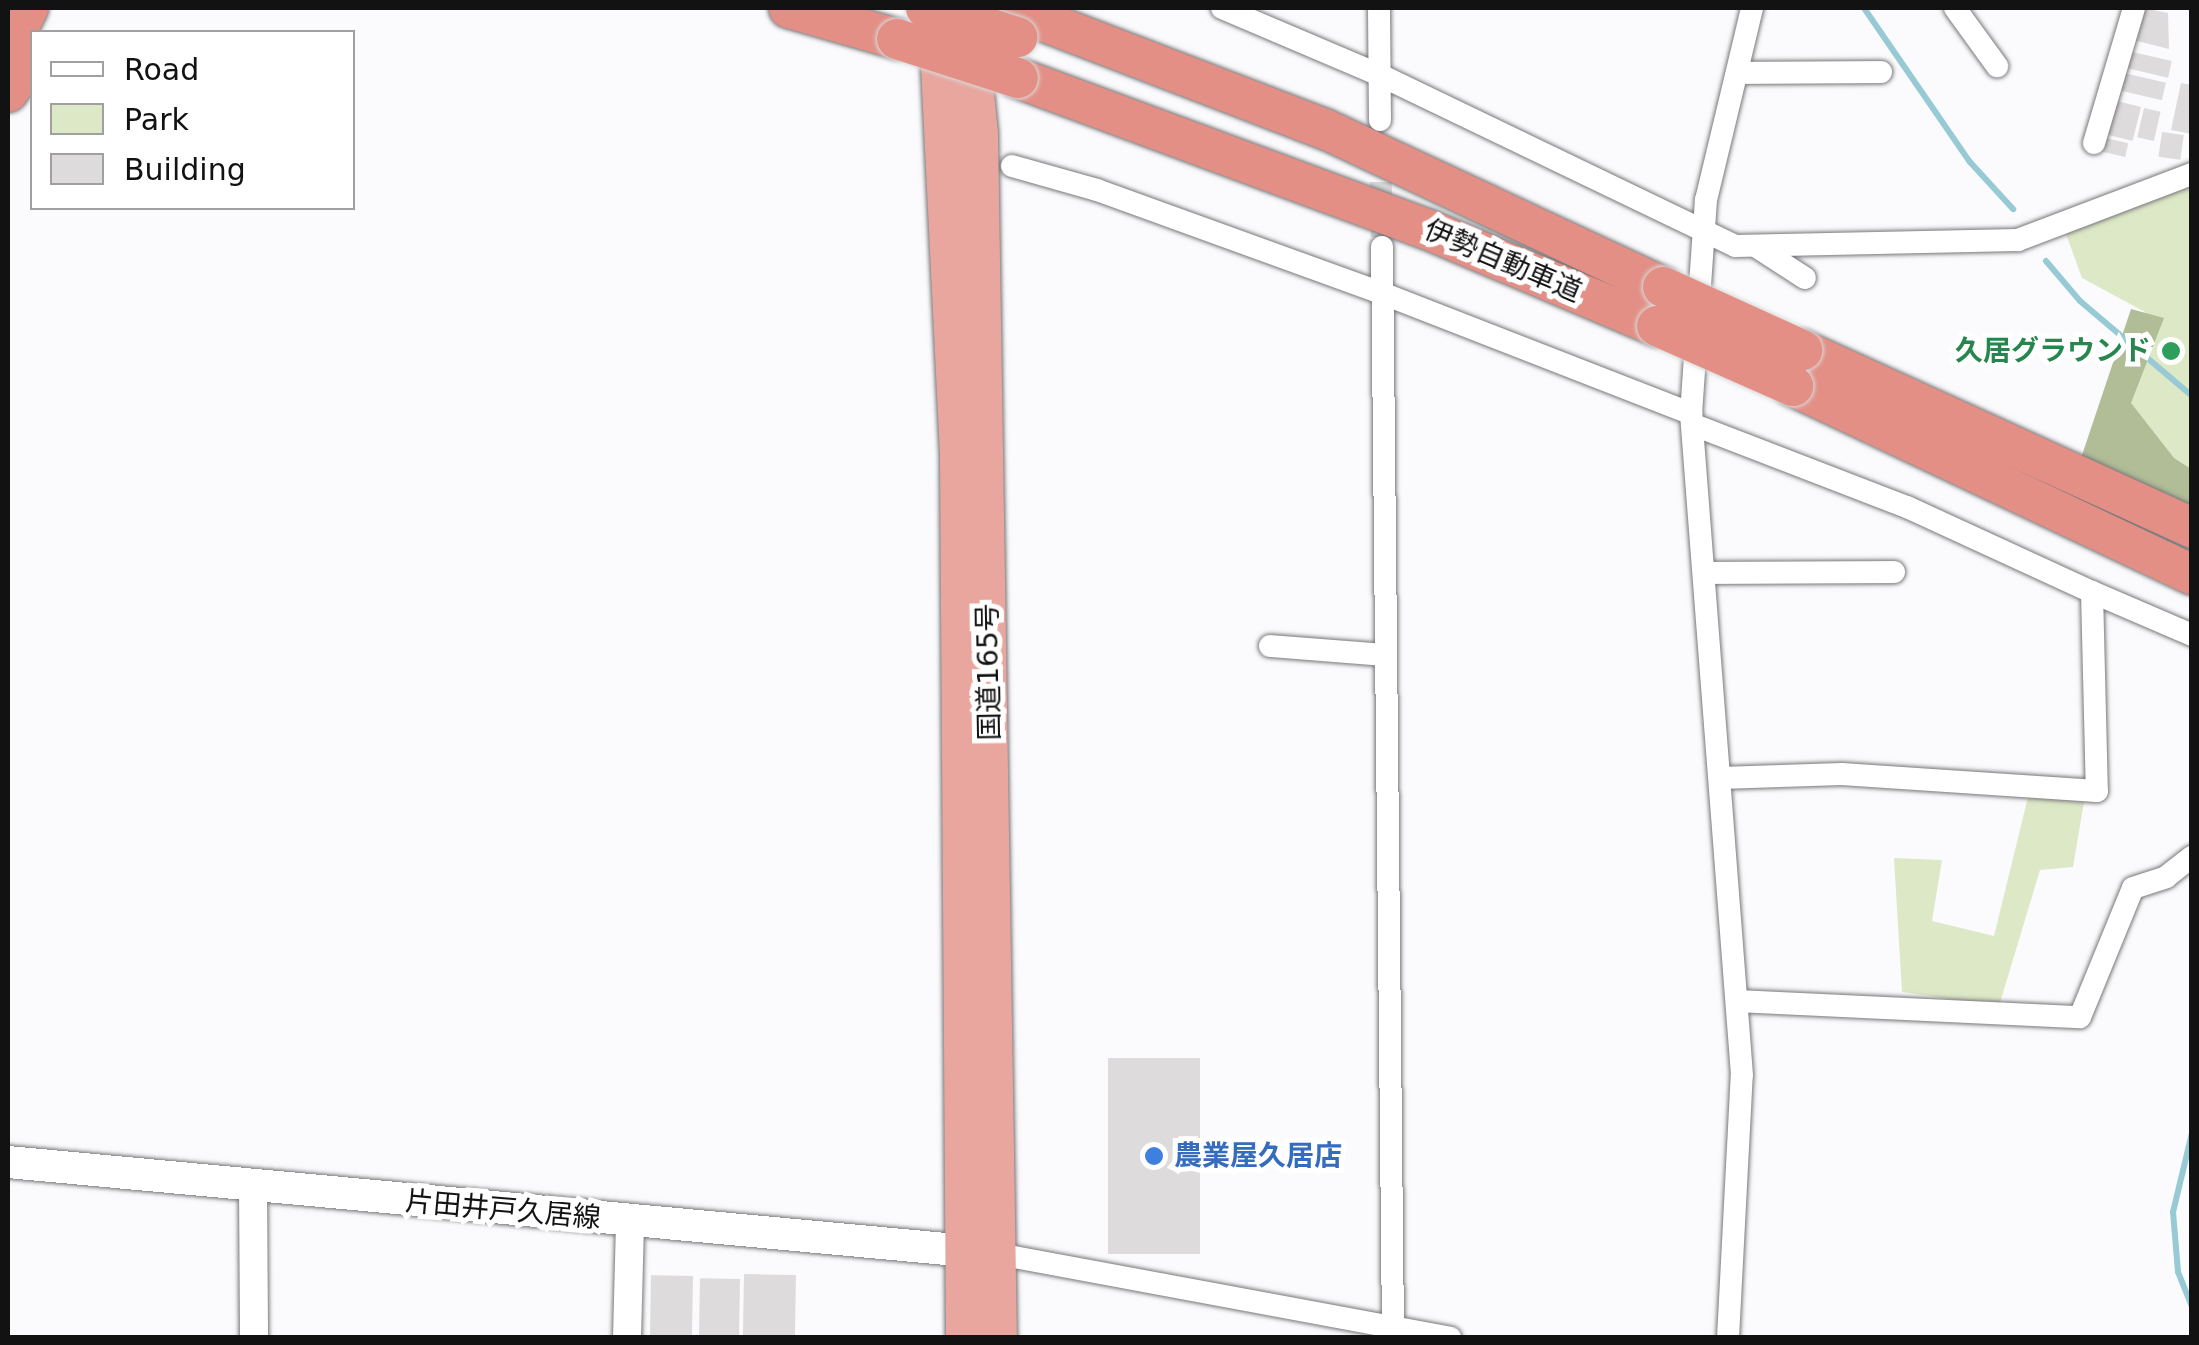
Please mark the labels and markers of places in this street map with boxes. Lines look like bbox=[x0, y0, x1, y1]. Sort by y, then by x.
place label: 久居グラウンド bbox=[1955, 334, 2151, 368]
marker: 久居グラウンド bbox=[2160, 340, 2182, 362]
place label: 農業屋久居店 bbox=[1174, 1139, 1342, 1173]
marker: 農業屋久居店 bbox=[1143, 1145, 1165, 1167]

